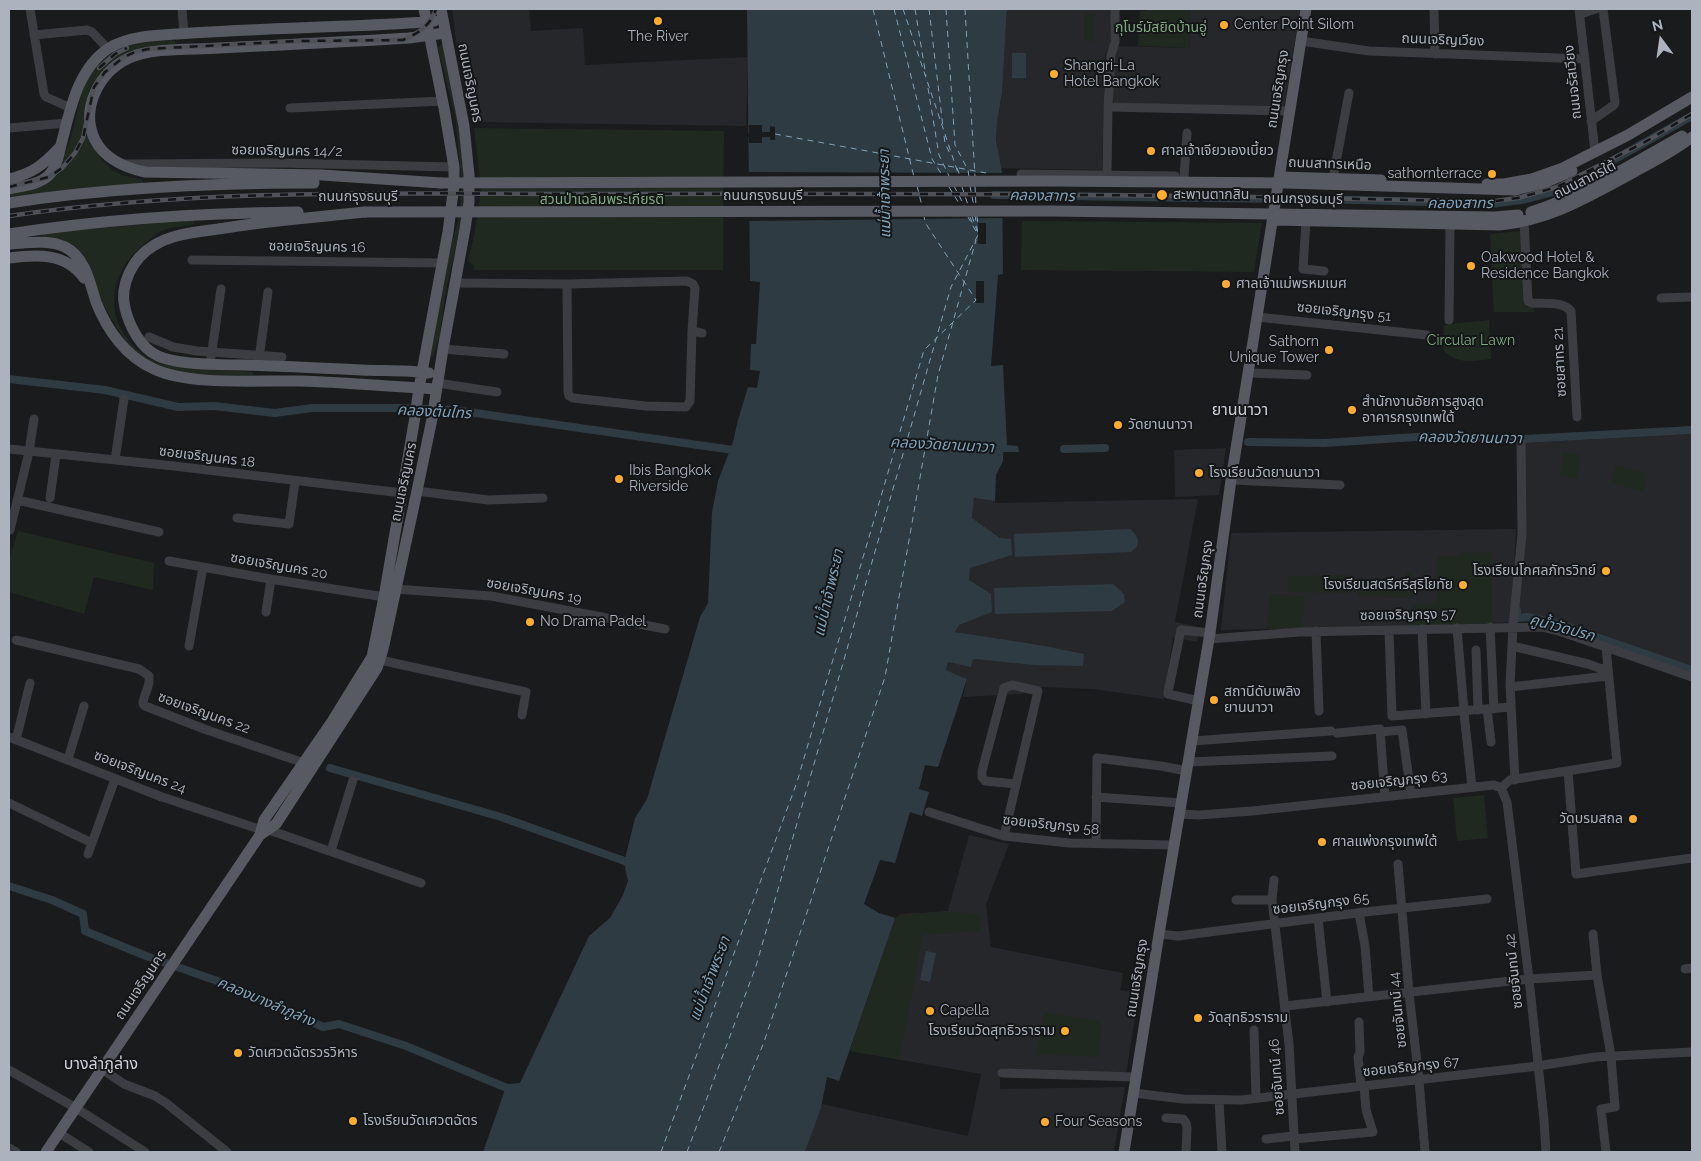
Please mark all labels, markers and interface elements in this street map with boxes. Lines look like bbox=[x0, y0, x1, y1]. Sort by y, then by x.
marker: The River bbox=[652, 15, 664, 27]
north arrow bbox=[1636, 15, 1686, 65]
text: N bbox=[1650, 16, 1664, 35]
place label: Center Point Silom bbox=[1234, 17, 1354, 33]
marker: Center Point Silom bbox=[1218, 19, 1230, 31]
park label: กุโบร์มัสยิดบ้านอู่ bbox=[1115, 20, 1207, 36]
place label: The River bbox=[628, 29, 688, 45]
street label: ถนนเจริญเวียง bbox=[1401, 30, 1485, 50]
street label: ถนนเจริญนคร bbox=[454, 42, 486, 124]
street label: ถนนจรัสเวียง bbox=[1561, 44, 1585, 120]
street label: ถนนเจริญกรุง bbox=[1264, 49, 1292, 129]
place label: Shangri-La Hotel Bangkok bbox=[1064, 58, 1159, 90]
marker: Shangri-La Hotel Bangkok bbox=[1048, 68, 1060, 80]
street label: ซอยเจริญนคร 14/2 bbox=[231, 142, 343, 160]
place label: ศาลเจ้าเจียวเองเบี้ยว bbox=[1161, 143, 1274, 159]
marker: ศาลเจ้าเจียวเองเบี้ยว bbox=[1145, 145, 1157, 157]
water label: แม่น้ำเจ้าพระยา bbox=[875, 149, 895, 239]
street label: ถนนสาทรเหนือ bbox=[1288, 154, 1372, 174]
street label: ถนนสาทรใต้ bbox=[1551, 157, 1619, 203]
place label: sathornterrace bbox=[1387, 166, 1482, 182]
marker: sathornterrace bbox=[1486, 168, 1498, 180]
water label: คลองสาทร bbox=[1009, 186, 1075, 206]
place label: สะพานตากสิน bbox=[1173, 187, 1249, 203]
street label: ถนนกรุงธนบุรี bbox=[723, 188, 803, 204]
marker: สะพานตากสิน bbox=[1155, 188, 1169, 202]
street label: ถนนกรุงธนบุรี bbox=[318, 189, 398, 205]
street label: ถนนกรุงธนบุรี bbox=[1263, 190, 1343, 208]
park label: สวนป่าเฉลิมพระเกียรติ bbox=[540, 192, 664, 208]
water label: คลองสาทร bbox=[1427, 194, 1493, 212]
street label: ซอยเจริญนคร 16 bbox=[268, 238, 366, 256]
place label: Oakwood Hotel & Residence Bangkok bbox=[1481, 250, 1609, 282]
marker: Oakwood Hotel & Residence Bangkok bbox=[1465, 260, 1477, 272]
place label: ศาลเจ้าแม่พรหมเมศ bbox=[1236, 276, 1347, 292]
marker: ศาลเจ้าแม่พรหมเมศ bbox=[1220, 278, 1232, 290]
street label: ซอยเจริญกรุง 51 bbox=[1296, 299, 1392, 325]
street label: ซอยสาทร 21 bbox=[1550, 327, 1570, 397]
park label: Circular Lawn bbox=[1427, 333, 1515, 349]
place label: Sathorn Unique Tower bbox=[1229, 334, 1319, 367]
marker: Sathorn Unique Tower bbox=[1323, 344, 1335, 356]
place label: สำนักงานอัยการสูงสุด อาคารกรุงเทพใต้ bbox=[1362, 394, 1484, 427]
district label: ยานนาวา bbox=[1212, 400, 1268, 420]
water label: คลองต้นไทร bbox=[396, 401, 472, 423]
marker: สำนักงานอัยการสูงสุด อาคารกรุงเทพใต้ bbox=[1346, 404, 1358, 416]
place label: วัดยานนาวา bbox=[1128, 417, 1193, 433]
marker: วัดยานนาวา bbox=[1112, 419, 1124, 431]
water label: คลองวัดยานนาวา bbox=[1418, 428, 1522, 448]
water label: คลองวัดยานนาวา bbox=[890, 433, 994, 457]
street label: ถนนเจริญนคร bbox=[387, 441, 421, 523]
street label: ซอยเจริญนคร 18 bbox=[158, 443, 256, 471]
place label: Ibis Bangkok Riverside bbox=[629, 463, 711, 496]
place label: โรงเรียนวัดยานนาวา bbox=[1209, 465, 1320, 481]
marker: โรงเรียนวัดยานนาวา bbox=[1193, 467, 1205, 479]
marker: Ibis Bangkok Riverside bbox=[613, 473, 625, 485]
street label: ถนนเจริญกรุง bbox=[1189, 539, 1217, 619]
water label: แม่น้ำเจ้าพระยา bbox=[810, 548, 848, 638]
street label: ซอยเจริญนคร 20 bbox=[229, 549, 329, 583]
place label: โรงเรียนโกศลภัทรวิทย์ bbox=[1473, 563, 1596, 579]
marker: โรงเรียนโกศลภัทรวิทย์ bbox=[1600, 565, 1612, 577]
street label: ซอยเจริญนคร 19 bbox=[485, 574, 583, 608]
place label: โรงเรียนสตรีศรีสุริโยทัย bbox=[1324, 577, 1453, 593]
marker: โรงเรียนสตรีศรีสุริโยทัย bbox=[1457, 579, 1469, 591]
street label: ซอยเจริญกรุง 57 bbox=[1360, 606, 1456, 624]
water label: คูน้ำวัดปรก bbox=[1528, 611, 1596, 645]
place label: No Drama Padel bbox=[540, 614, 646, 630]
marker: No Drama Padel bbox=[524, 616, 536, 628]
place label: สถานีดับเพลิง ยานนาวา bbox=[1224, 684, 1301, 716]
street label: ซอยเจริญนคร 22 bbox=[156, 689, 252, 737]
marker: สถานีดับเพลิง ยานนาวา bbox=[1208, 694, 1220, 706]
street label: ซอยเจริญนคร 24 bbox=[92, 747, 188, 797]
street label: ซอยเจริญกรุง 63 bbox=[1350, 768, 1448, 794]
place label: วัดบรมสถล bbox=[1559, 811, 1623, 827]
street label: ซอยเจริญกรุง 58 bbox=[1002, 812, 1100, 838]
marker: วัดบรมสถล bbox=[1627, 813, 1639, 825]
place label: ศาลแพ่งกรุงเทพใต้ bbox=[1332, 834, 1437, 850]
marker: ศาลแพ่งกรุงเทพใต้ bbox=[1316, 836, 1328, 848]
street label: ซอยเจริญกรุง 65 bbox=[1272, 890, 1370, 918]
street label: ซอยจันทน์ 42 bbox=[1502, 932, 1526, 1010]
water label: แม่น้ำเจ้าพระยา bbox=[686, 934, 734, 1024]
street label: ถนนเจริญกรุง bbox=[1123, 938, 1151, 1018]
street label: ถนนเจริญนคร bbox=[112, 947, 170, 1023]
street label: ซอยจันทน์ 44 bbox=[1386, 971, 1410, 1049]
water label: คลองบางลำภูล่าง bbox=[215, 973, 317, 1031]
place label: Capella bbox=[940, 1003, 989, 1019]
marker: Capella bbox=[924, 1005, 936, 1017]
place label: วัดสุทธิวราราม bbox=[1208, 1010, 1288, 1026]
marker: วัดสุทธิวราราม bbox=[1192, 1012, 1204, 1024]
place label: โรงเรียนวัดสุทธิวราราม bbox=[929, 1023, 1055, 1039]
marker: โรงเรียนวัดสุทธิวราราม bbox=[1059, 1025, 1071, 1037]
street label: ซอยจันทน์ 46 bbox=[1266, 1038, 1288, 1116]
place label: วัดเศวตฉัตรวรวิหาร bbox=[248, 1045, 358, 1061]
marker: วัดเศวตฉัตรวรวิหาร bbox=[232, 1047, 244, 1059]
district label: บางลำภูล่าง bbox=[64, 1054, 138, 1074]
street label: ซอยเจริญกรุง 67 bbox=[1362, 1054, 1460, 1080]
place label: โรงเรียนวัดเศวตฉัตร bbox=[363, 1113, 478, 1129]
place label: Four Seasons bbox=[1055, 1114, 1142, 1130]
marker: โรงเรียนวัดเศวตฉัตร bbox=[347, 1115, 359, 1127]
marker: Four Seasons bbox=[1039, 1116, 1051, 1128]

